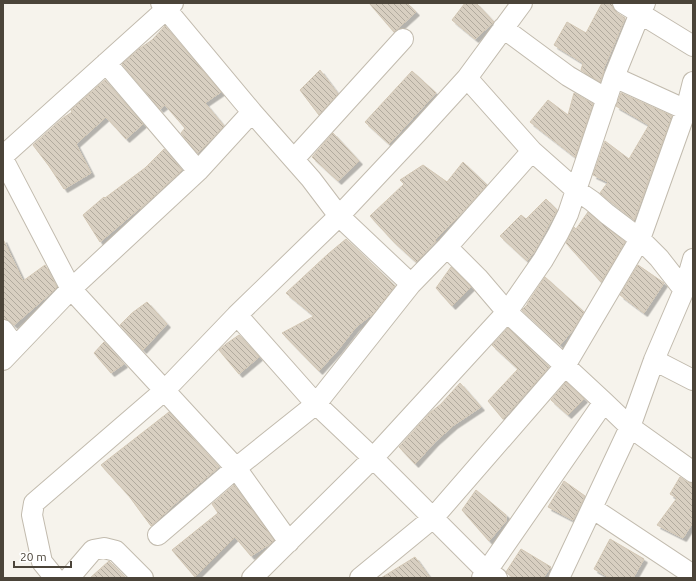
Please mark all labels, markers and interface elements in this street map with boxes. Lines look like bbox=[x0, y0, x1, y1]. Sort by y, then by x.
scale bar bbox=[14, 543, 71, 569]
text: 20 m bbox=[20, 550, 47, 563]

